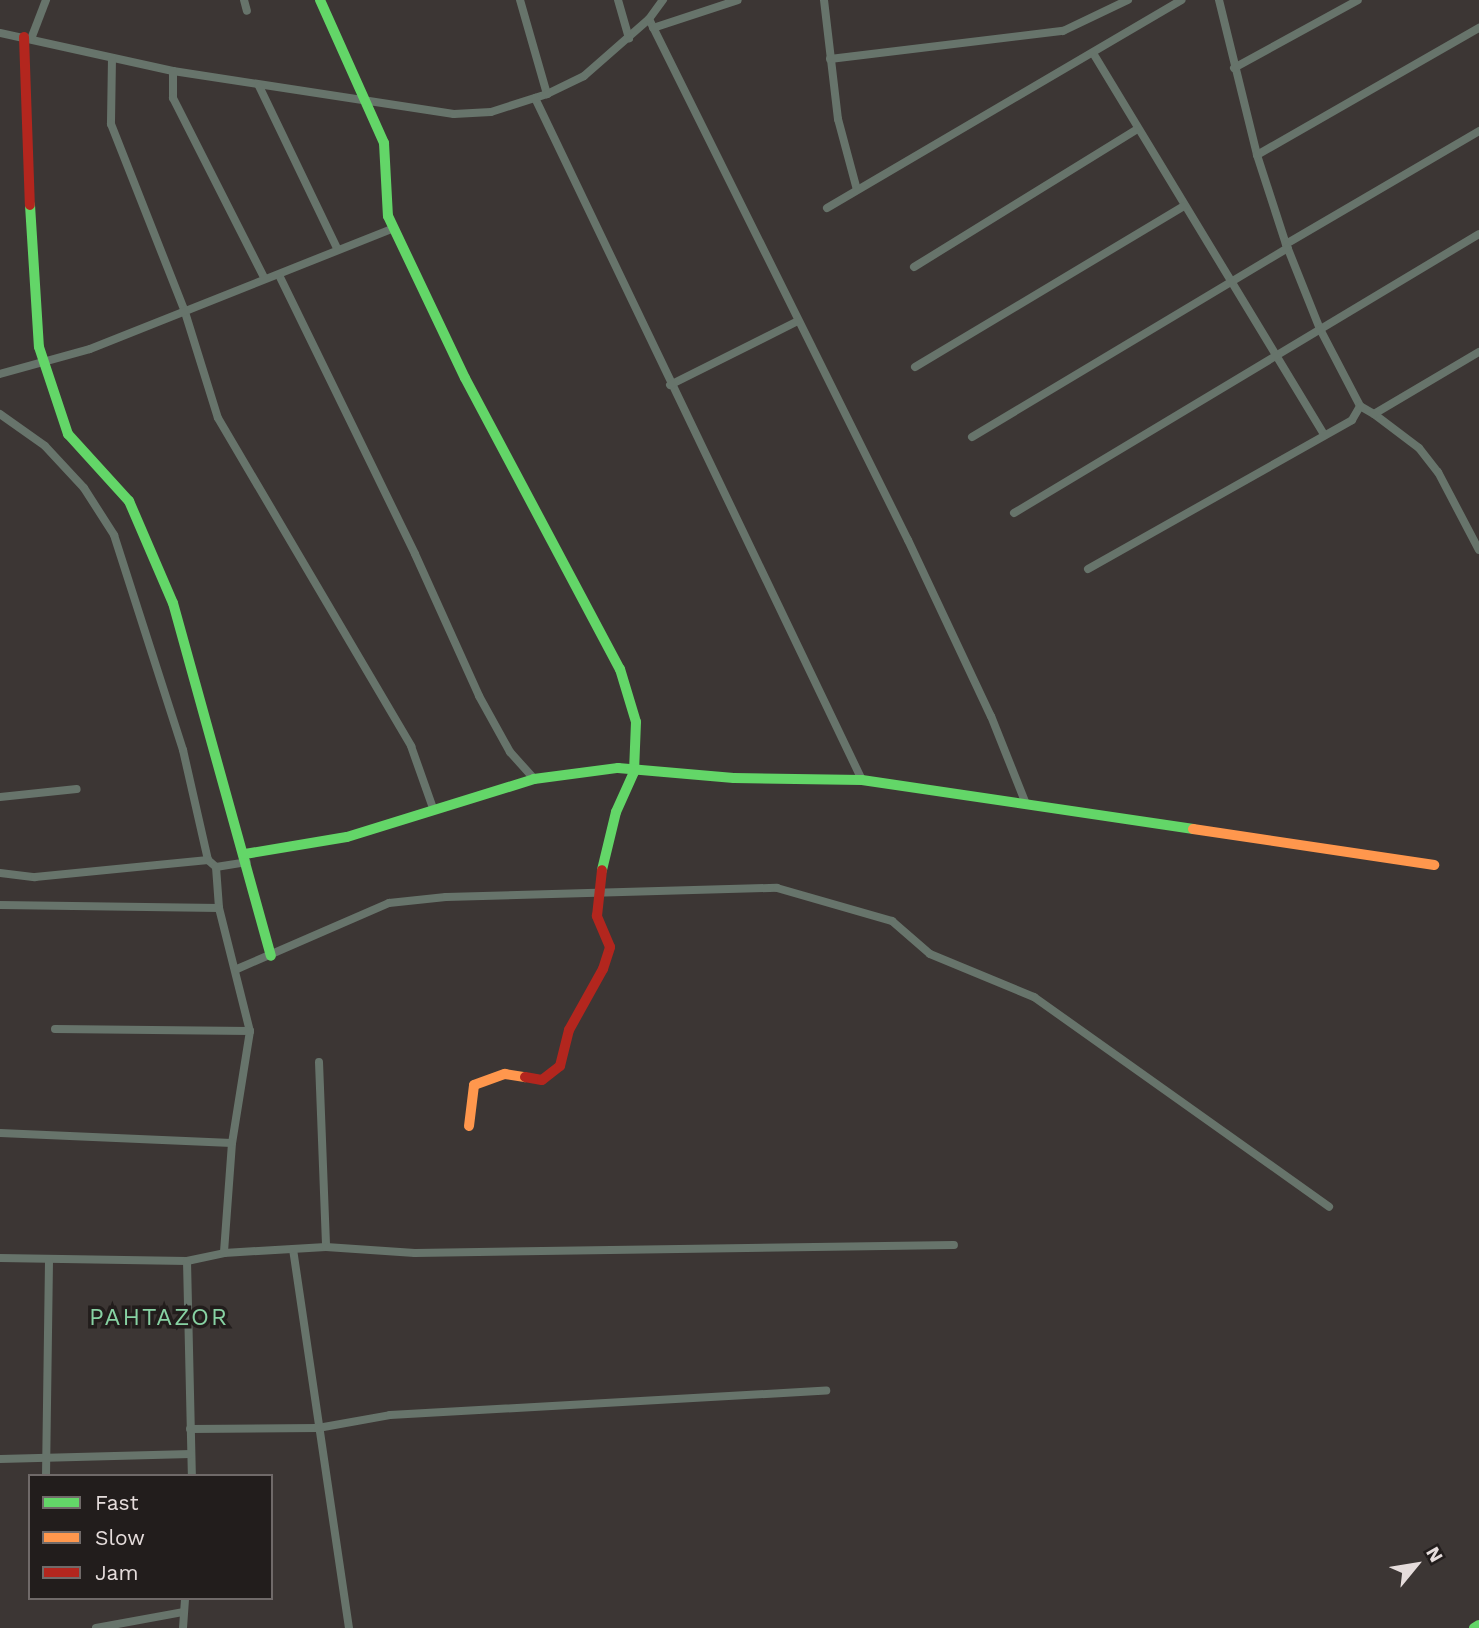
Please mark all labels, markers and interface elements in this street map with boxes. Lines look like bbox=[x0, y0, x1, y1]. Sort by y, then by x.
district label: PAHTAZOR bbox=[90, 1304, 228, 1332]
legend bbox=[28, 1474, 273, 1600]
text: Fast bbox=[95, 1490, 139, 1515]
text: Slow bbox=[95, 1525, 145, 1550]
north arrow bbox=[1381, 1530, 1451, 1600]
text: N bbox=[1421, 1542, 1448, 1566]
text: Jam bbox=[95, 1560, 138, 1585]

